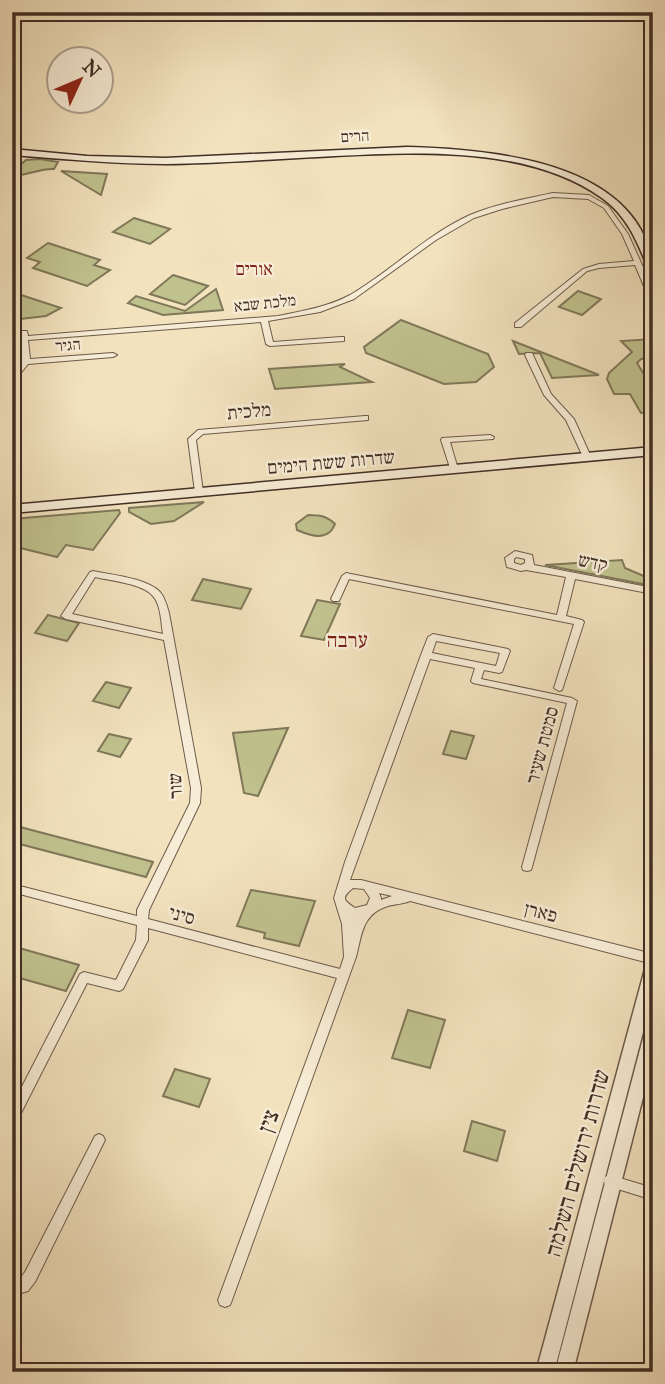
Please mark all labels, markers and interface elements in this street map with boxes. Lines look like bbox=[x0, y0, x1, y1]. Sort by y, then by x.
north arrow bbox=[46, 46, 116, 116]
text: N bbox=[78, 55, 106, 82]
street label: הרים bbox=[340, 126, 370, 146]
district label: אורים bbox=[235, 258, 273, 280]
street label: מלכת שבא bbox=[233, 290, 297, 316]
street label: הגיר bbox=[54, 334, 82, 356]
street label: מלכית bbox=[226, 398, 272, 424]
street label: שדרות ששת הימים bbox=[266, 445, 396, 479]
street label: קדש bbox=[576, 548, 610, 576]
district label: ערבה bbox=[326, 627, 368, 653]
street label: סמטת שעיר bbox=[521, 704, 563, 786]
street label: שור bbox=[163, 772, 187, 800]
street label: פארן bbox=[522, 897, 560, 927]
street label: סיני bbox=[166, 900, 198, 930]
street label: שדרות ירושלים השלמה bbox=[538, 1066, 616, 1260]
street label: צין bbox=[251, 1106, 285, 1136]

